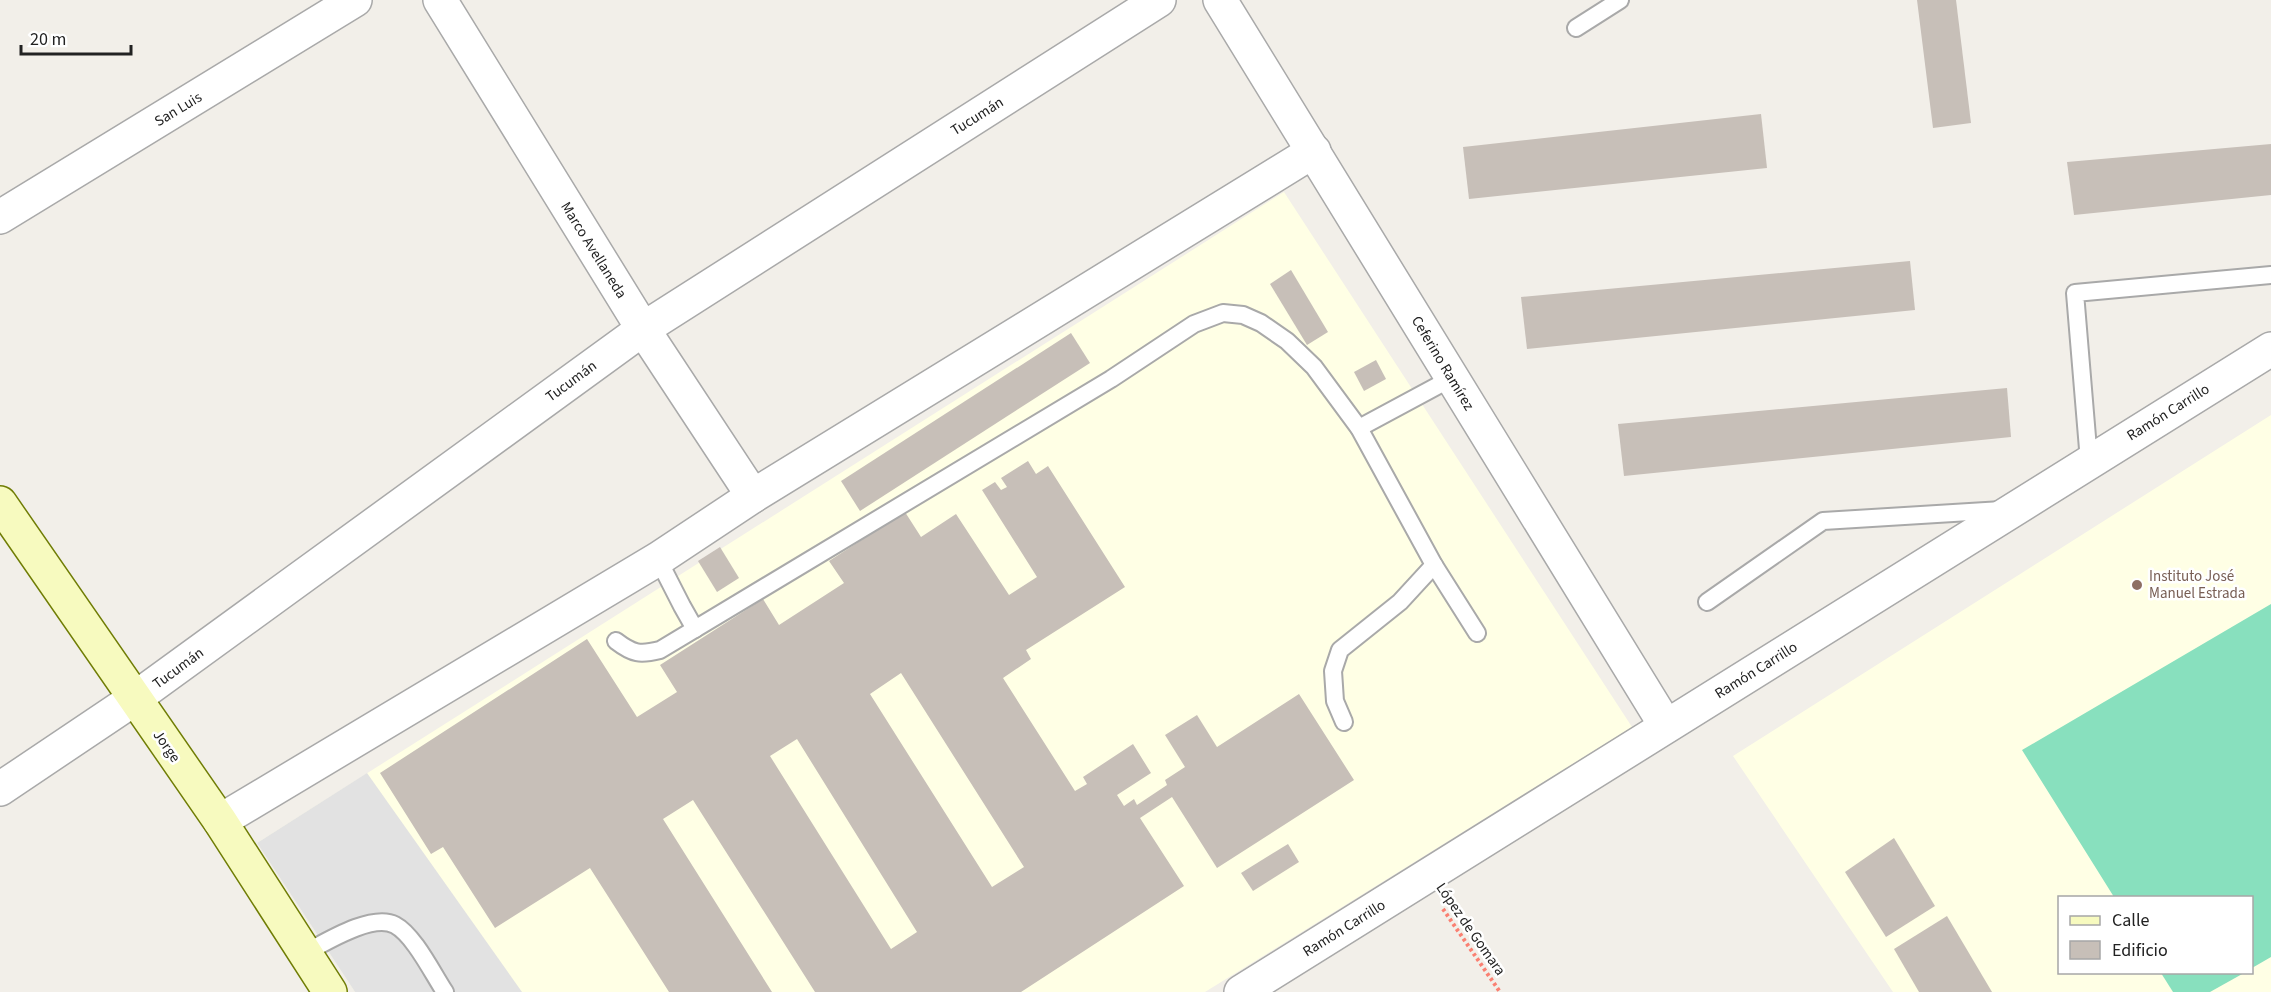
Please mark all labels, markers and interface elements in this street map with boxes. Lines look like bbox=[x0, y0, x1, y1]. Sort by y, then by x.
scale bar bbox=[21, 18, 130, 56]
text: 20 m bbox=[30, 27, 66, 52]
street label: San Luis bbox=[151, 87, 206, 132]
street label: Tucumán bbox=[947, 92, 1008, 141]
street label: Marco Avellaneda bbox=[555, 198, 632, 303]
street label: Ceferino Ramírez bbox=[1406, 312, 1479, 414]
street label: Tucumán bbox=[541, 356, 601, 407]
street label: Ramón Carrillo bbox=[2123, 379, 2214, 446]
place label: Instituto José Manuel Estrada bbox=[2149, 566, 2245, 604]
marker: Instituto José Manuel Estrada bbox=[2130, 578, 2144, 592]
street label: Ramón Carrillo bbox=[1711, 637, 1802, 704]
street label: Tucumán bbox=[148, 643, 208, 694]
street label: Jorge bbox=[148, 726, 185, 767]
street label: López de Gomara bbox=[1431, 879, 1510, 980]
street label: Ramón Carrillo bbox=[1299, 895, 1390, 962]
legend bbox=[2058, 896, 2253, 974]
text: Calle bbox=[2112, 908, 2150, 933]
text: Edificio bbox=[2112, 938, 2168, 963]

